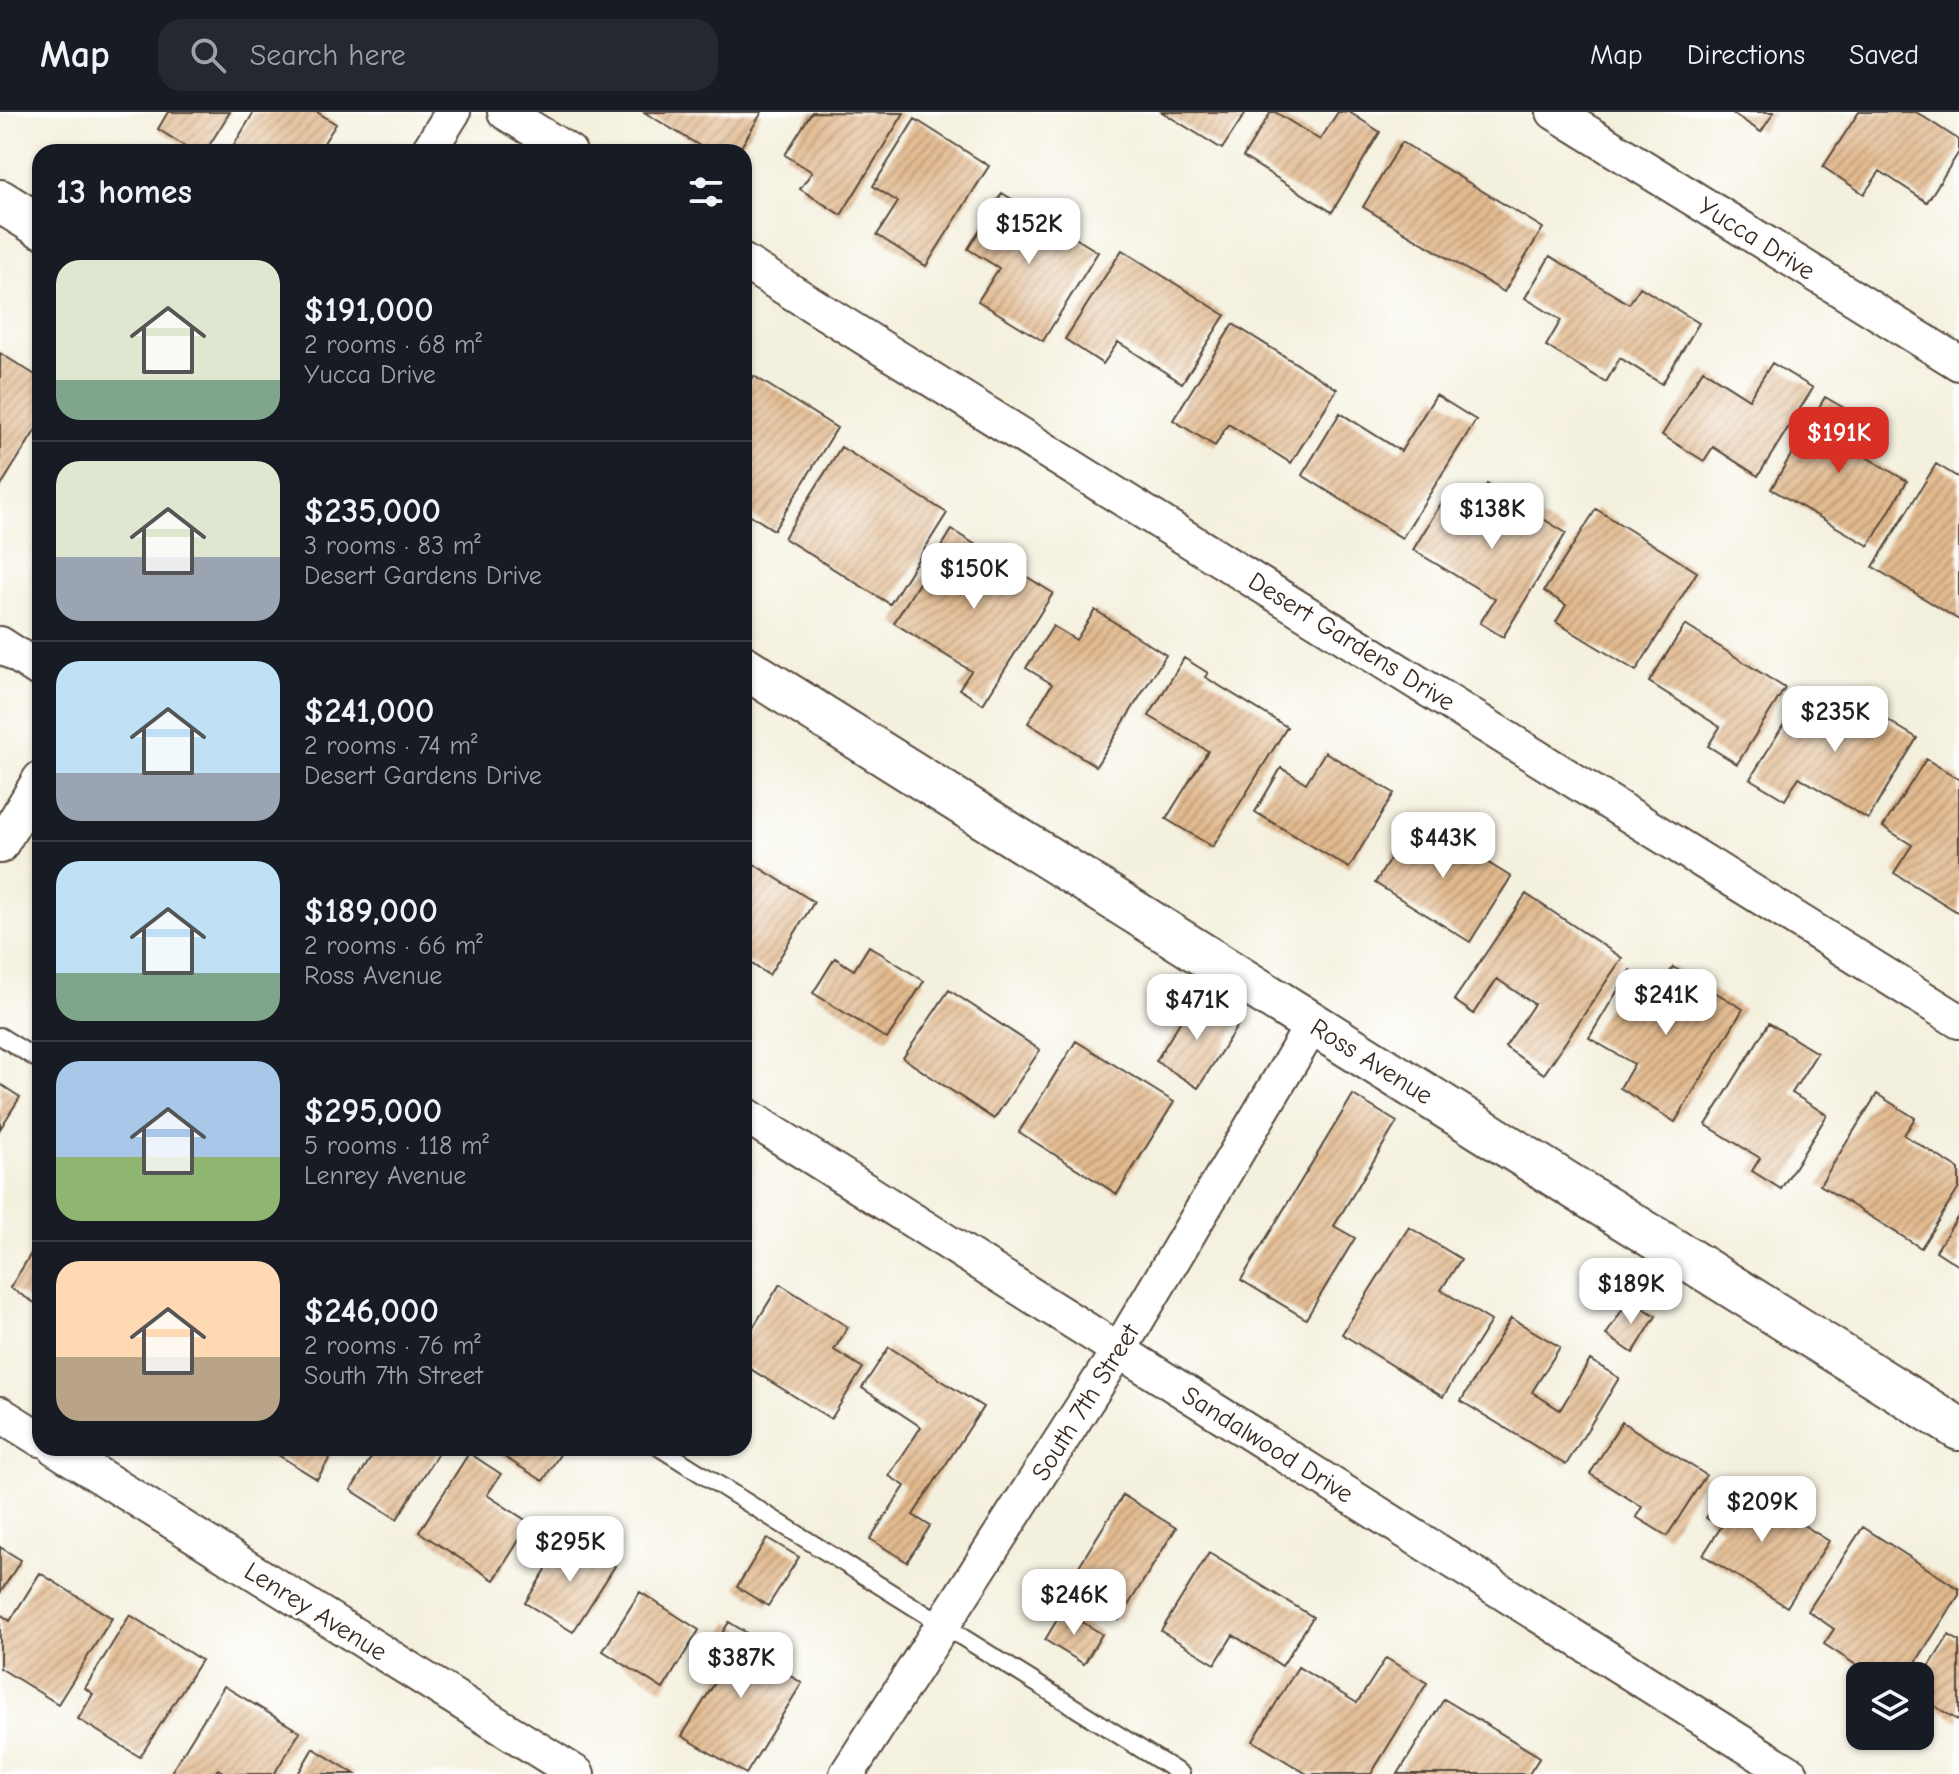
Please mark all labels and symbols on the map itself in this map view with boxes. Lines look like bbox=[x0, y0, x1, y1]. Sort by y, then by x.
street label: Yucca Drive bbox=[1693, 191, 1820, 287]
pin: $152K bbox=[973, 198, 1085, 266]
pin: $191K bbox=[1783, 407, 1895, 475]
pin: $138K bbox=[1436, 483, 1548, 551]
pin: $150K bbox=[918, 543, 1030, 611]
street label: Desert Gardens Drive bbox=[1243, 566, 1460, 718]
pin: $235K bbox=[1779, 686, 1891, 754]
pin: $443K bbox=[1387, 812, 1499, 880]
pin: $241K bbox=[1610, 969, 1722, 1037]
pin: $471K bbox=[1141, 974, 1253, 1042]
street label: Ross Avenue bbox=[1305, 1012, 1438, 1111]
pin: $189K bbox=[1575, 1258, 1687, 1326]
street label: South 7th Street bbox=[1026, 1317, 1147, 1486]
street label: Sandalwood Drive bbox=[1176, 1380, 1359, 1510]
pin: $209K bbox=[1706, 1476, 1818, 1544]
pin: $295K bbox=[514, 1516, 626, 1584]
street label: Lenrey Avenue bbox=[239, 1556, 392, 1668]
pin: $246K bbox=[1018, 1569, 1130, 1637]
pin: $387K bbox=[685, 1632, 797, 1700]

